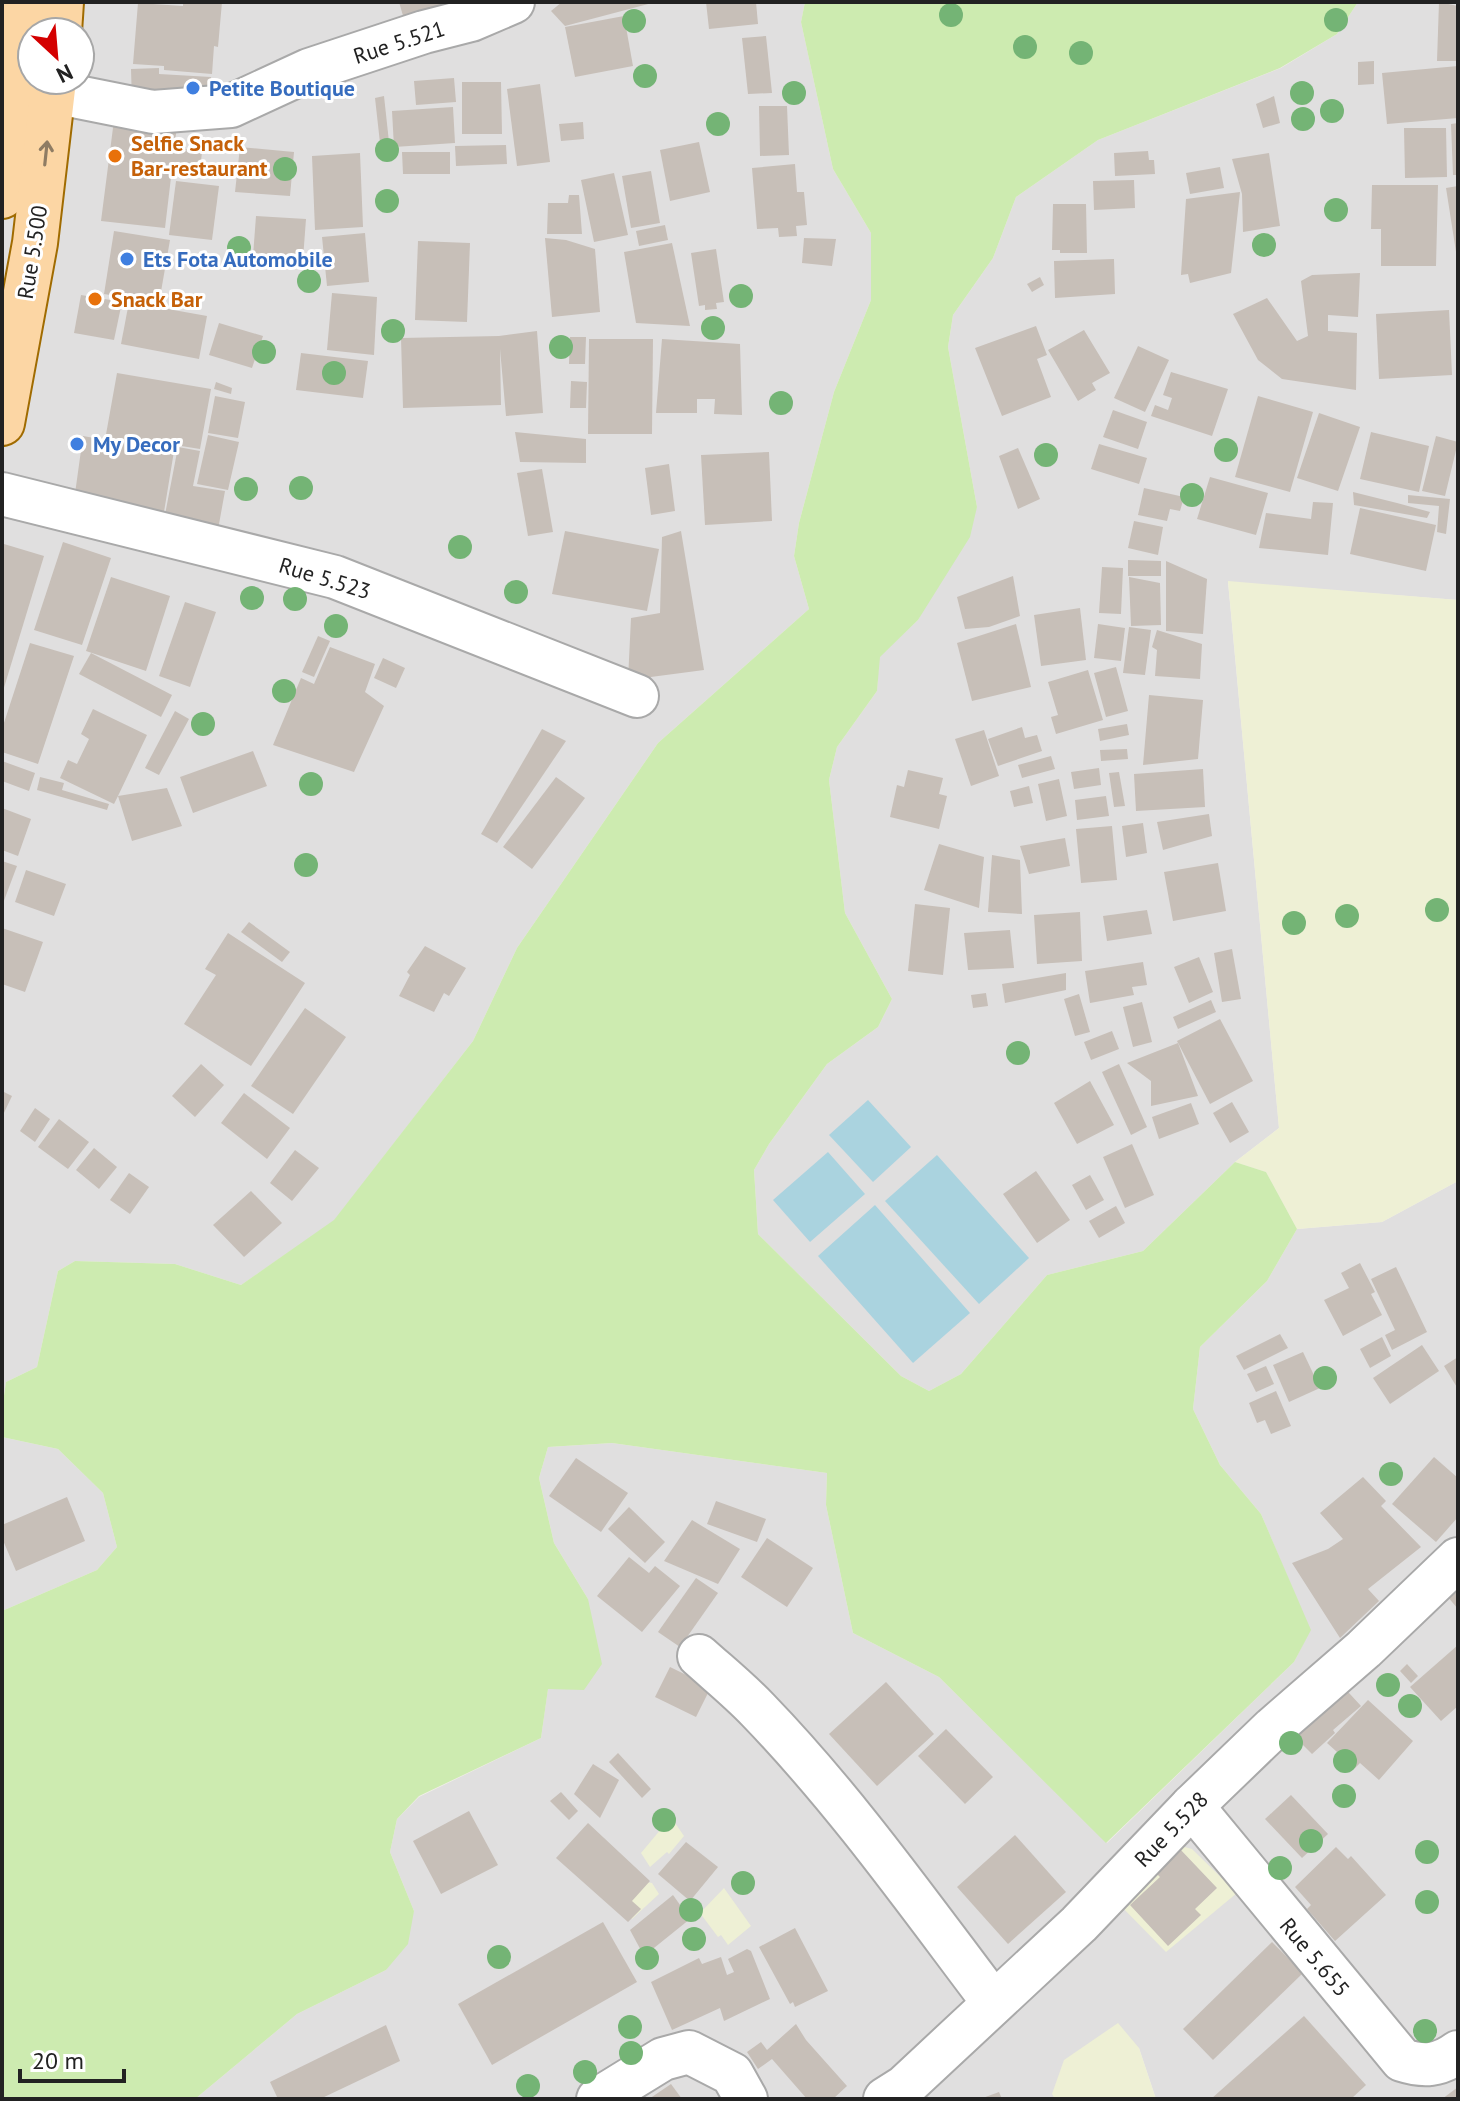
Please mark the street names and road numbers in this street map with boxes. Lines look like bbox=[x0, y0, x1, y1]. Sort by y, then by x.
street label: Rue 5.521 bbox=[350, 14, 448, 70]
street label: Rue 5.500 bbox=[11, 203, 53, 301]
street label: Rue 5.523 bbox=[276, 551, 374, 605]
street label: Rue 5.528 bbox=[1128, 1785, 1214, 1873]
street label: Rue 5.655 bbox=[1274, 1912, 1356, 2002]

